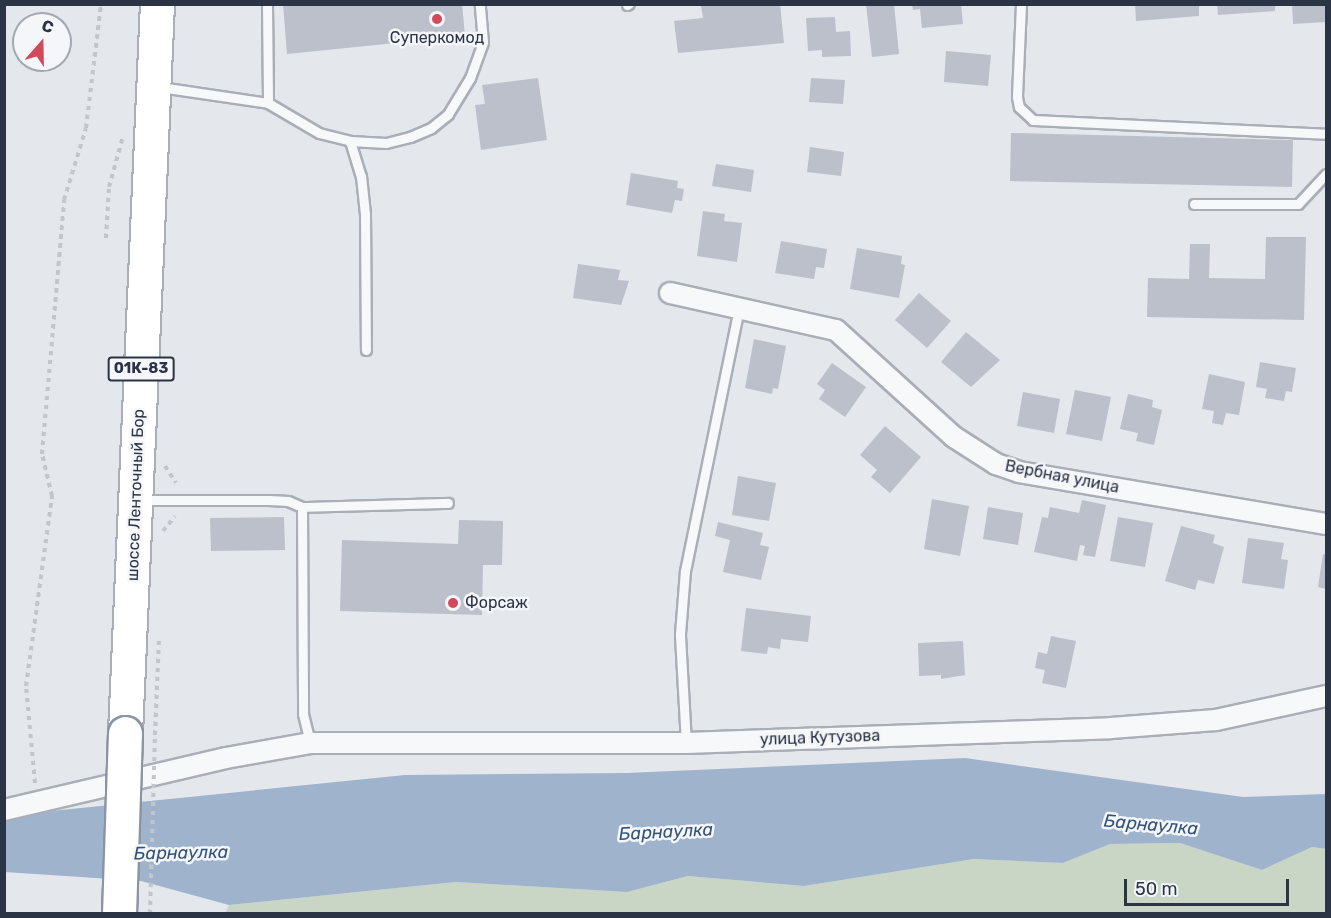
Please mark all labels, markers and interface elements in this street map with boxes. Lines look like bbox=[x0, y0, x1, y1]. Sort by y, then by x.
north arrow bbox=[12, 12, 72, 72]
marker: Суперкомод bbox=[430, 12, 444, 26]
text: С bbox=[39, 16, 56, 37]
place label: Суперкомод bbox=[390, 28, 484, 48]
road number: 01К-83 bbox=[106, 357, 176, 381]
street label: шоссе Ленточный Бор bbox=[123, 409, 149, 581]
street label: Вербная улица bbox=[1003, 457, 1121, 497]
place label: Форсаж bbox=[465, 593, 528, 613]
marker: Форсаж bbox=[446, 596, 460, 610]
street label: улица Кутузова bbox=[760, 726, 880, 750]
water label: Барнаулка bbox=[1103, 810, 1199, 840]
water label: Барнаулка bbox=[618, 819, 714, 845]
water label: Барнаулка bbox=[134, 841, 228, 865]
scale bar bbox=[1127, 867, 1292, 905]
text: 50 m bbox=[1135, 878, 1178, 900]

